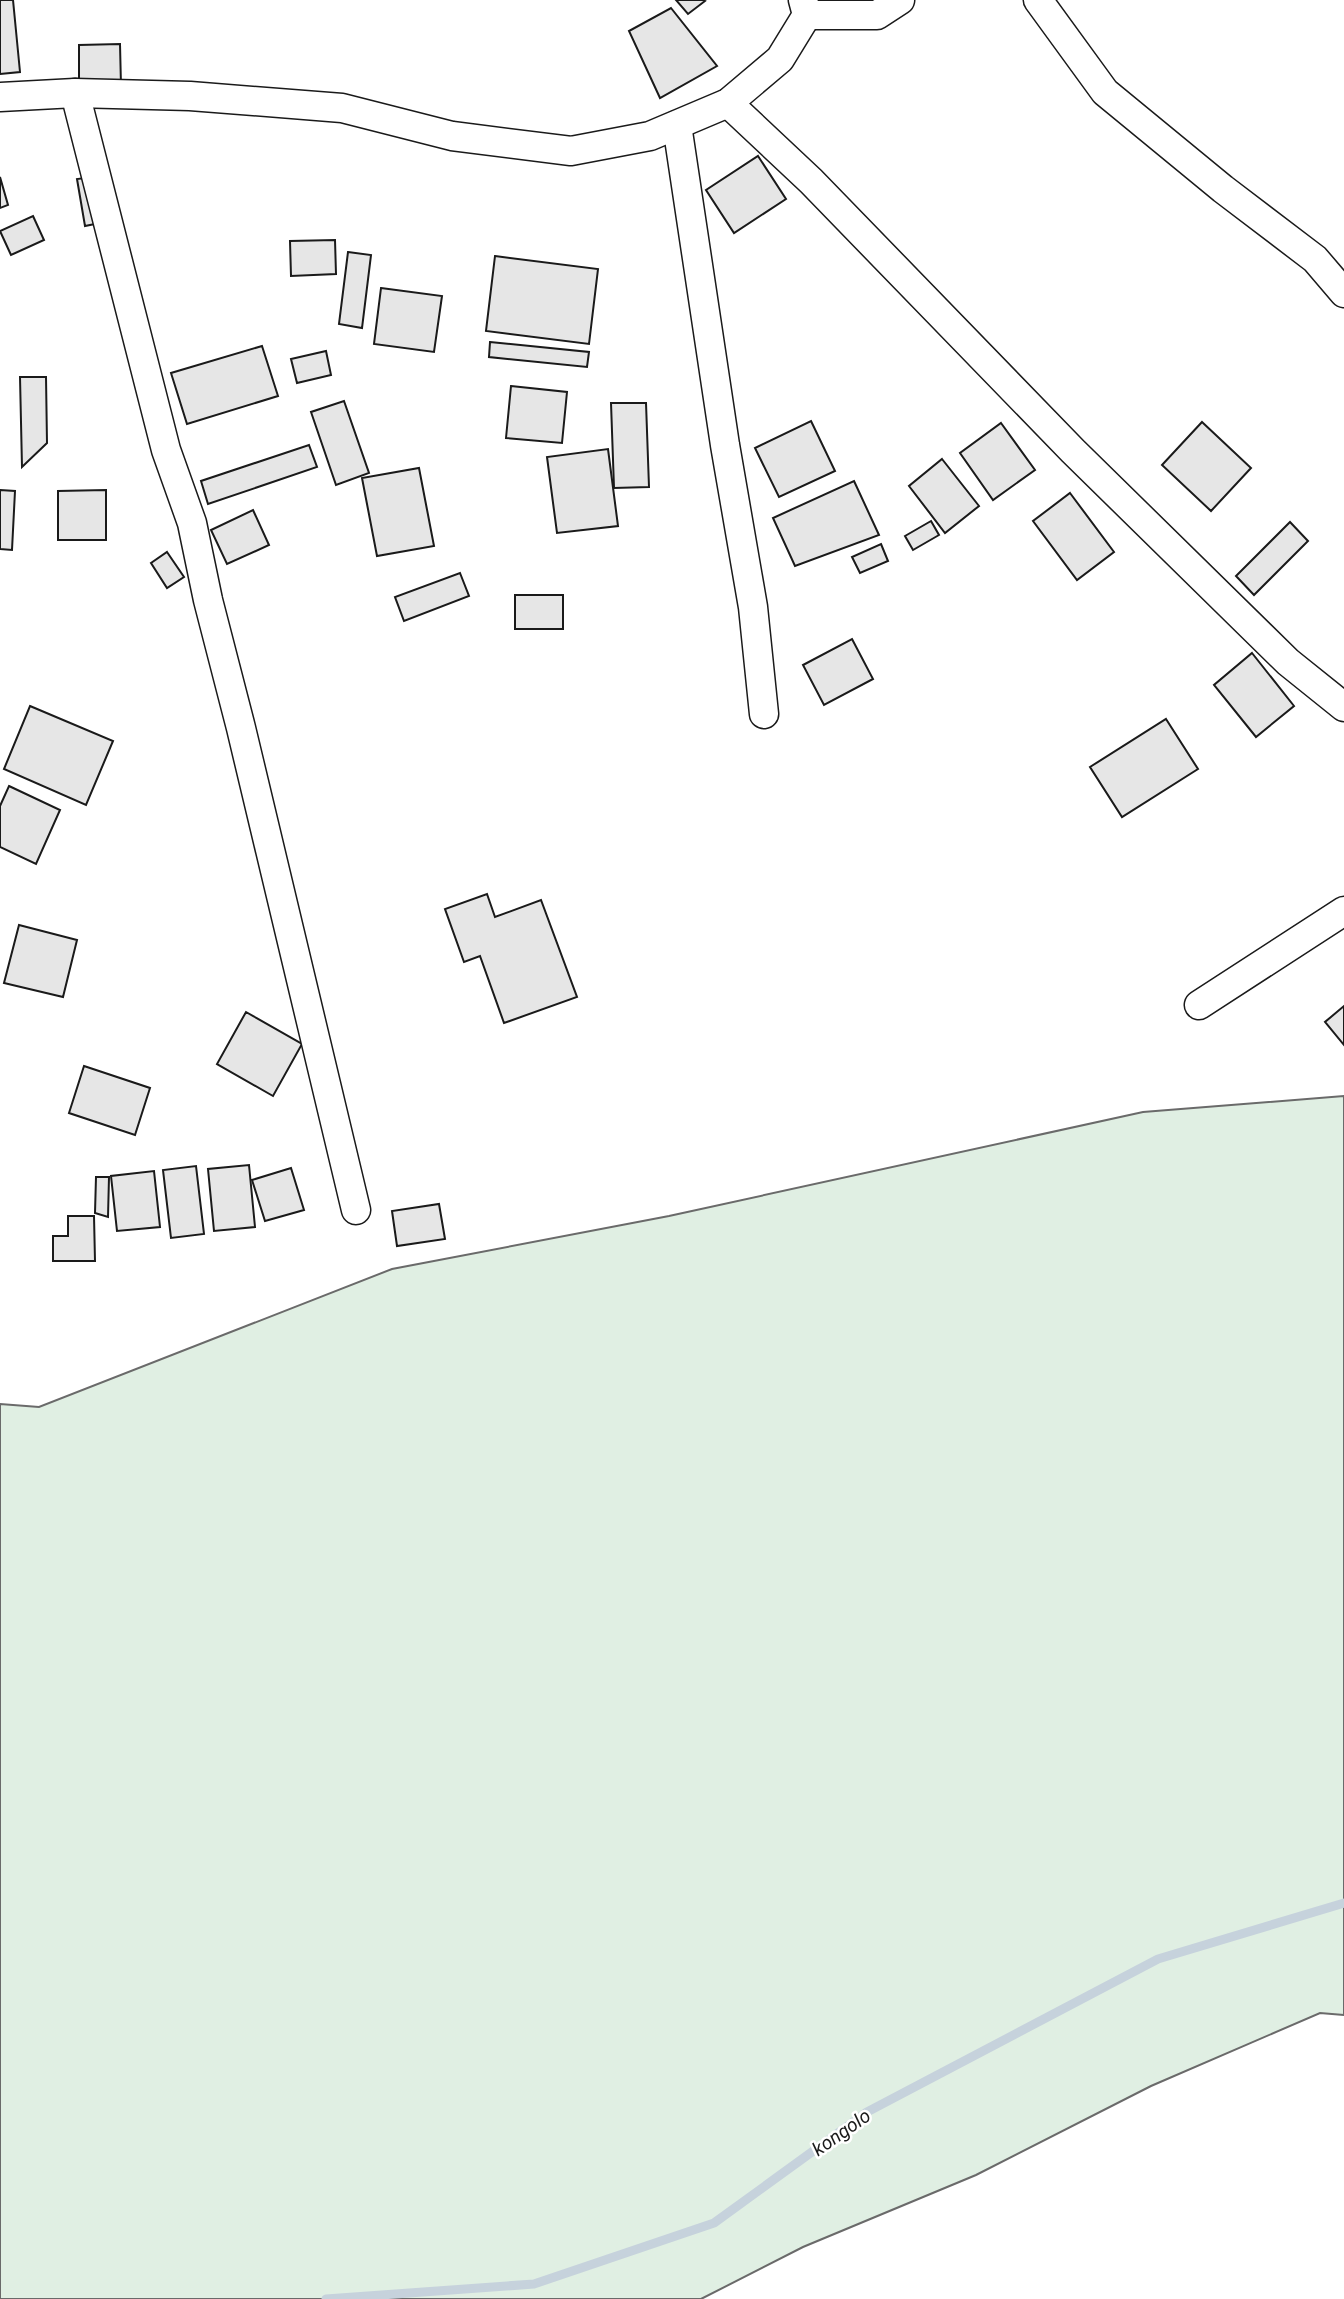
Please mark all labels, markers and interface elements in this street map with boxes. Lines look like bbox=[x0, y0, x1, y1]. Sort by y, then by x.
water label: kongolo bbox=[808, 2104, 875, 2161]

